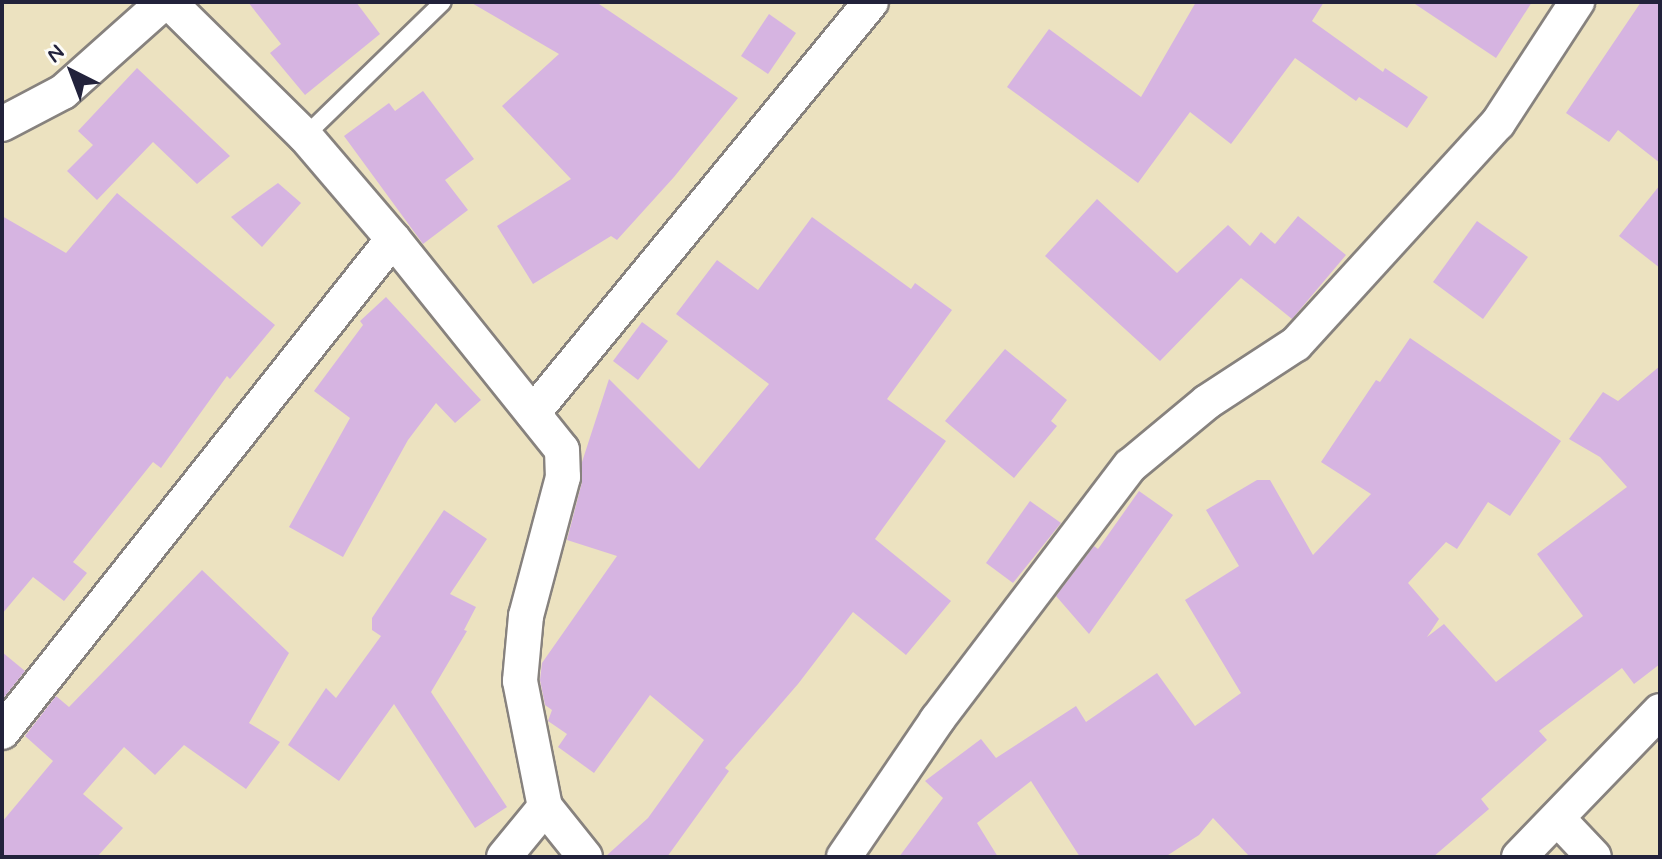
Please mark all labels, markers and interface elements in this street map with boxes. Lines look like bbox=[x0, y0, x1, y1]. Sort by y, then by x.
north arrow bbox=[32, 32, 112, 112]
text: N bbox=[41, 39, 71, 69]

